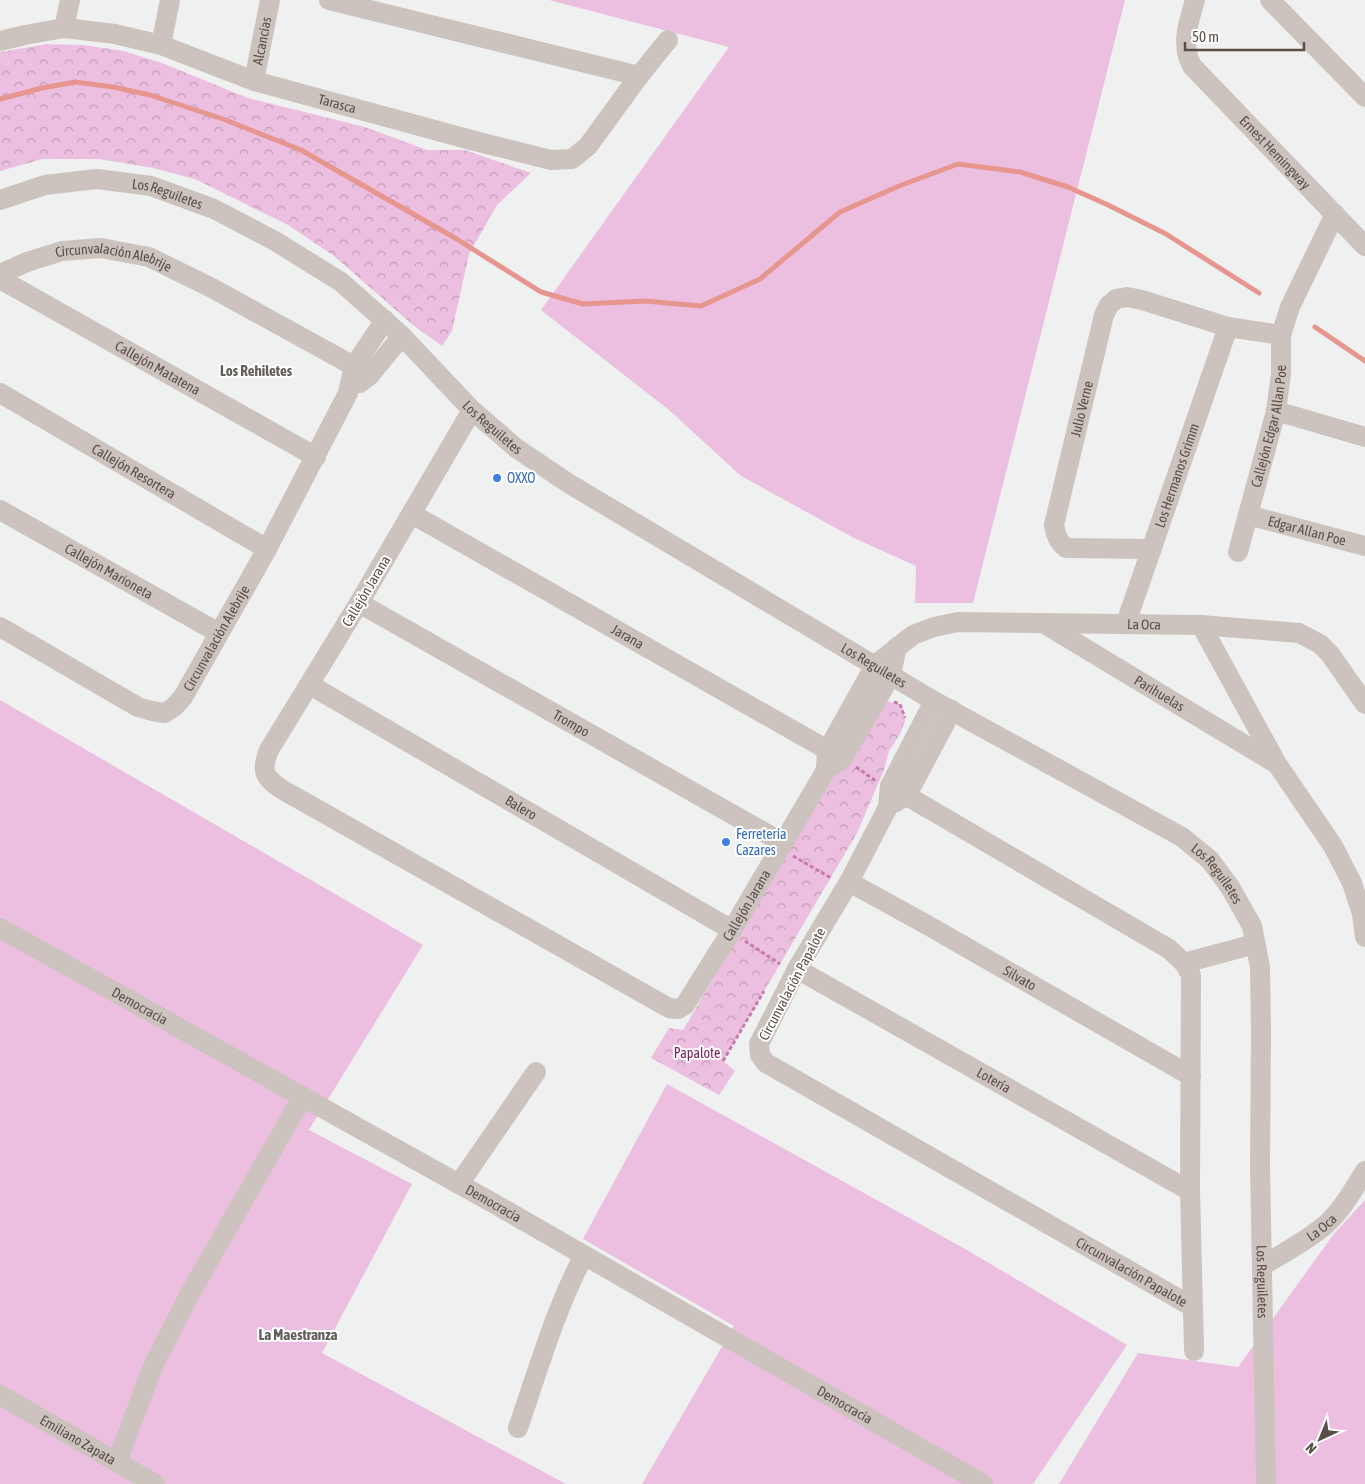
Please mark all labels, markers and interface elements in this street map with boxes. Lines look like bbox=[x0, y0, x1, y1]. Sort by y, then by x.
street label: Alcancías bbox=[249, 15, 275, 66]
scale bar bbox=[1185, 20, 1304, 52]
text: 50 m bbox=[1192, 28, 1219, 45]
street label: Tarasca bbox=[316, 91, 358, 116]
street label: Ernest Hemingway bbox=[1236, 113, 1314, 193]
street label: Los Reguiletes bbox=[131, 176, 205, 212]
street label: Circunvalación Alebrije bbox=[53, 240, 174, 275]
street label: Callejón Matatena bbox=[112, 338, 203, 398]
district label: Los Rehiletes bbox=[220, 362, 293, 379]
street label: Callejón Edgar Allan Poe bbox=[1248, 365, 1289, 489]
street label: Julio Verne bbox=[1067, 379, 1096, 438]
street label: Los Reguiletes bbox=[459, 397, 525, 458]
street label: Los Hermanos Grimm bbox=[1151, 421, 1202, 530]
street label: Callejón Resortera bbox=[89, 440, 179, 502]
place label: OXXO bbox=[507, 470, 536, 486]
marker: OXXO bbox=[491, 472, 503, 484]
street label: Edgar Allan Poe bbox=[1266, 513, 1348, 549]
street label: Callejón Marioneta bbox=[62, 540, 156, 602]
street label: Callejón Jarana bbox=[339, 553, 393, 629]
street label: Circunvalación Alebrije bbox=[180, 583, 253, 694]
street label: La Oca bbox=[1127, 616, 1161, 633]
street label: Jarana bbox=[609, 621, 647, 652]
street label: Los Reguiletes bbox=[838, 639, 910, 691]
street label: Parihuelas bbox=[1132, 672, 1187, 715]
street label: Trompo bbox=[550, 707, 592, 740]
street label: Balero bbox=[502, 792, 540, 823]
place label: Ferretería Cazares bbox=[736, 826, 786, 858]
marker: Ferretería Cazares bbox=[720, 836, 732, 848]
street label: Los Reguiletes bbox=[1188, 840, 1246, 907]
street label: Callejón Jarana bbox=[719, 867, 774, 944]
street label: Circunvalación Papalote bbox=[756, 925, 828, 1043]
street label: Silvato bbox=[1001, 962, 1039, 994]
street label: Democracia bbox=[109, 984, 170, 1028]
park label: Papalote bbox=[674, 1045, 720, 1061]
street label: Lotería bbox=[974, 1064, 1013, 1096]
street label: Democracia bbox=[463, 1181, 524, 1225]
street label: La Oca bbox=[1304, 1211, 1340, 1244]
street label: Circunvalación Papalote bbox=[1073, 1234, 1190, 1310]
street label: Los Reguiletes bbox=[1253, 1245, 1271, 1319]
district label: La Maestranza bbox=[258, 1326, 338, 1343]
street label: Democracia bbox=[814, 1383, 875, 1427]
street label: Emiliano Zapata bbox=[37, 1412, 119, 1468]
north arrow bbox=[1295, 1414, 1345, 1464]
text: N bbox=[1302, 1440, 1319, 1457]

